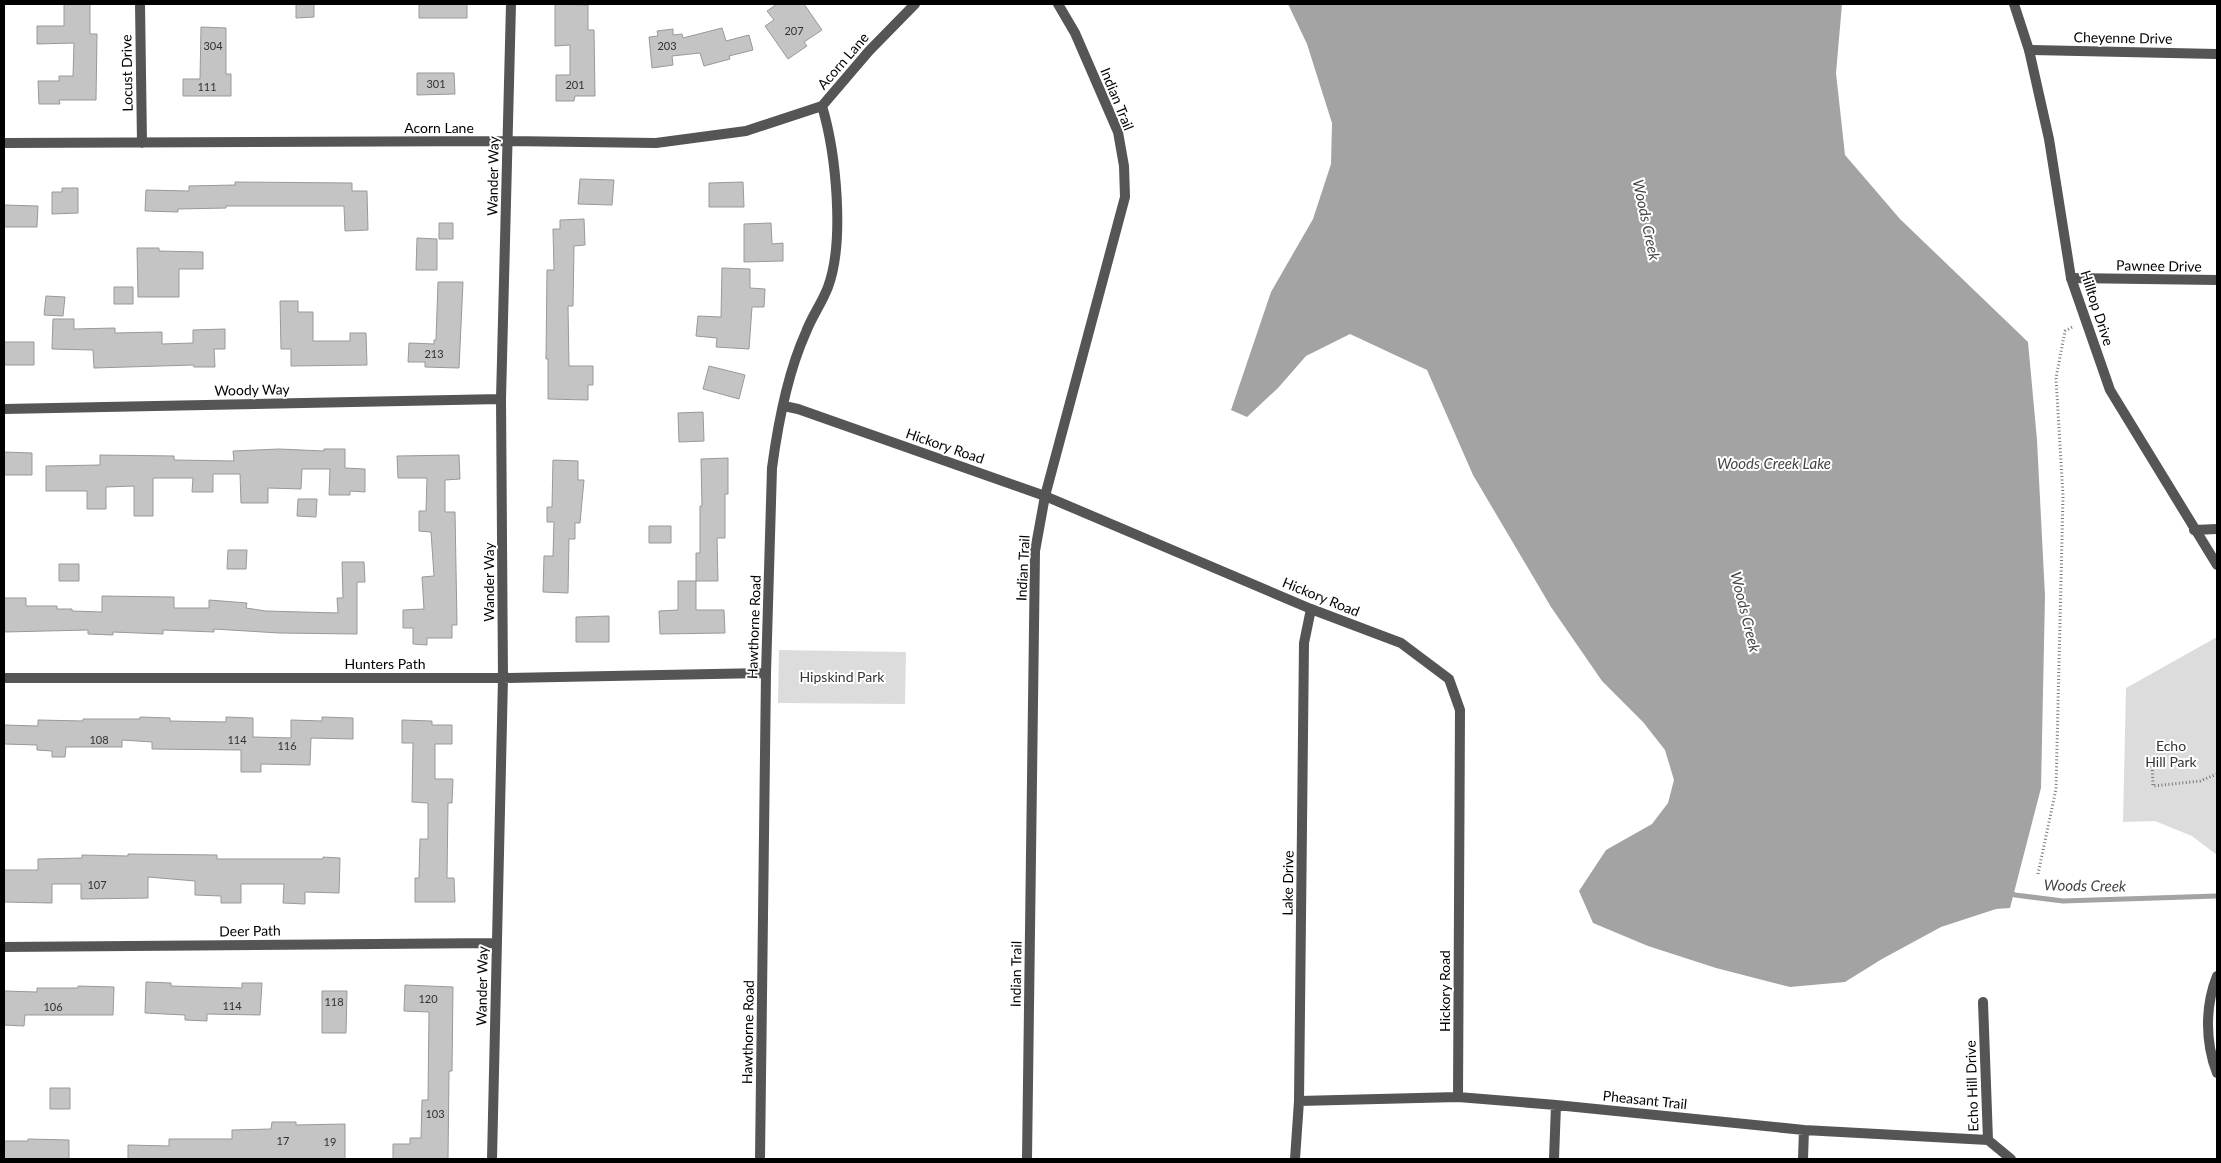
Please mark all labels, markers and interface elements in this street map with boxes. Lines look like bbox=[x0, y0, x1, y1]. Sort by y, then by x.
house number: 207 bbox=[784, 24, 804, 37]
street label: Cheyenne Drive bbox=[2073, 28, 2173, 47]
street label: Acorn Lane bbox=[813, 29, 872, 93]
street label: Locust Drive bbox=[117, 34, 136, 112]
house number: 304 bbox=[203, 39, 223, 52]
house number: 203 bbox=[657, 39, 677, 52]
street label: Indian Trail bbox=[1097, 65, 1138, 133]
house number: 301 bbox=[426, 77, 446, 90]
house number: 201 bbox=[565, 78, 585, 91]
house number: 111 bbox=[197, 80, 217, 93]
street label: Acorn Lane bbox=[404, 119, 474, 136]
street label: Wander Way bbox=[483, 135, 502, 216]
water label: Woods Creek bbox=[1630, 178, 1665, 263]
street label: Pawnee Drive bbox=[2116, 256, 2202, 275]
street label: Hilltop Drive bbox=[2077, 268, 2118, 348]
house number: 213 bbox=[424, 347, 444, 360]
street label: Woody Way bbox=[214, 380, 291, 399]
street label: Hickory Road bbox=[904, 424, 987, 467]
water label: Woods Creek Lake bbox=[1717, 454, 1831, 472]
street label: Indian Trail bbox=[1012, 535, 1033, 601]
street label: Wander Way bbox=[480, 541, 497, 622]
water label: Woods Creek bbox=[1727, 570, 1765, 655]
street label: Hickory Road bbox=[1280, 573, 1362, 620]
street label: Hawthorne Road bbox=[743, 575, 764, 679]
street label: Hunters Path bbox=[344, 655, 426, 672]
park label: Hipskind Park bbox=[800, 668, 885, 685]
house number: 108 bbox=[89, 733, 109, 746]
house number: 114 bbox=[227, 733, 247, 746]
park label: Echo Hill Park bbox=[2145, 737, 2198, 770]
house number: 116 bbox=[277, 739, 297, 752]
street label: Lake Drive bbox=[1278, 850, 1297, 916]
water label: Woods Creek bbox=[2044, 875, 2127, 895]
house number: 107 bbox=[87, 878, 107, 891]
street label: Deer Path bbox=[219, 921, 281, 940]
street label: Indian Trail bbox=[1006, 941, 1025, 1007]
street label: Wander Way bbox=[472, 945, 491, 1026]
street label: Hickory Road bbox=[1436, 950, 1453, 1032]
street label: Hawthorne Road bbox=[738, 980, 757, 1084]
house number: 120 bbox=[418, 992, 438, 1005]
house number: 118 bbox=[324, 995, 344, 1008]
house number: 114 bbox=[222, 999, 242, 1012]
house number: 106 bbox=[43, 1000, 63, 1013]
street label: Echo Hill Drive bbox=[1961, 1040, 1982, 1132]
street label: Pheasant Trail bbox=[1602, 1087, 1688, 1112]
house number: 103 bbox=[425, 1107, 445, 1120]
house number: 17 bbox=[277, 1134, 289, 1147]
house number: 19 bbox=[324, 1135, 336, 1148]

